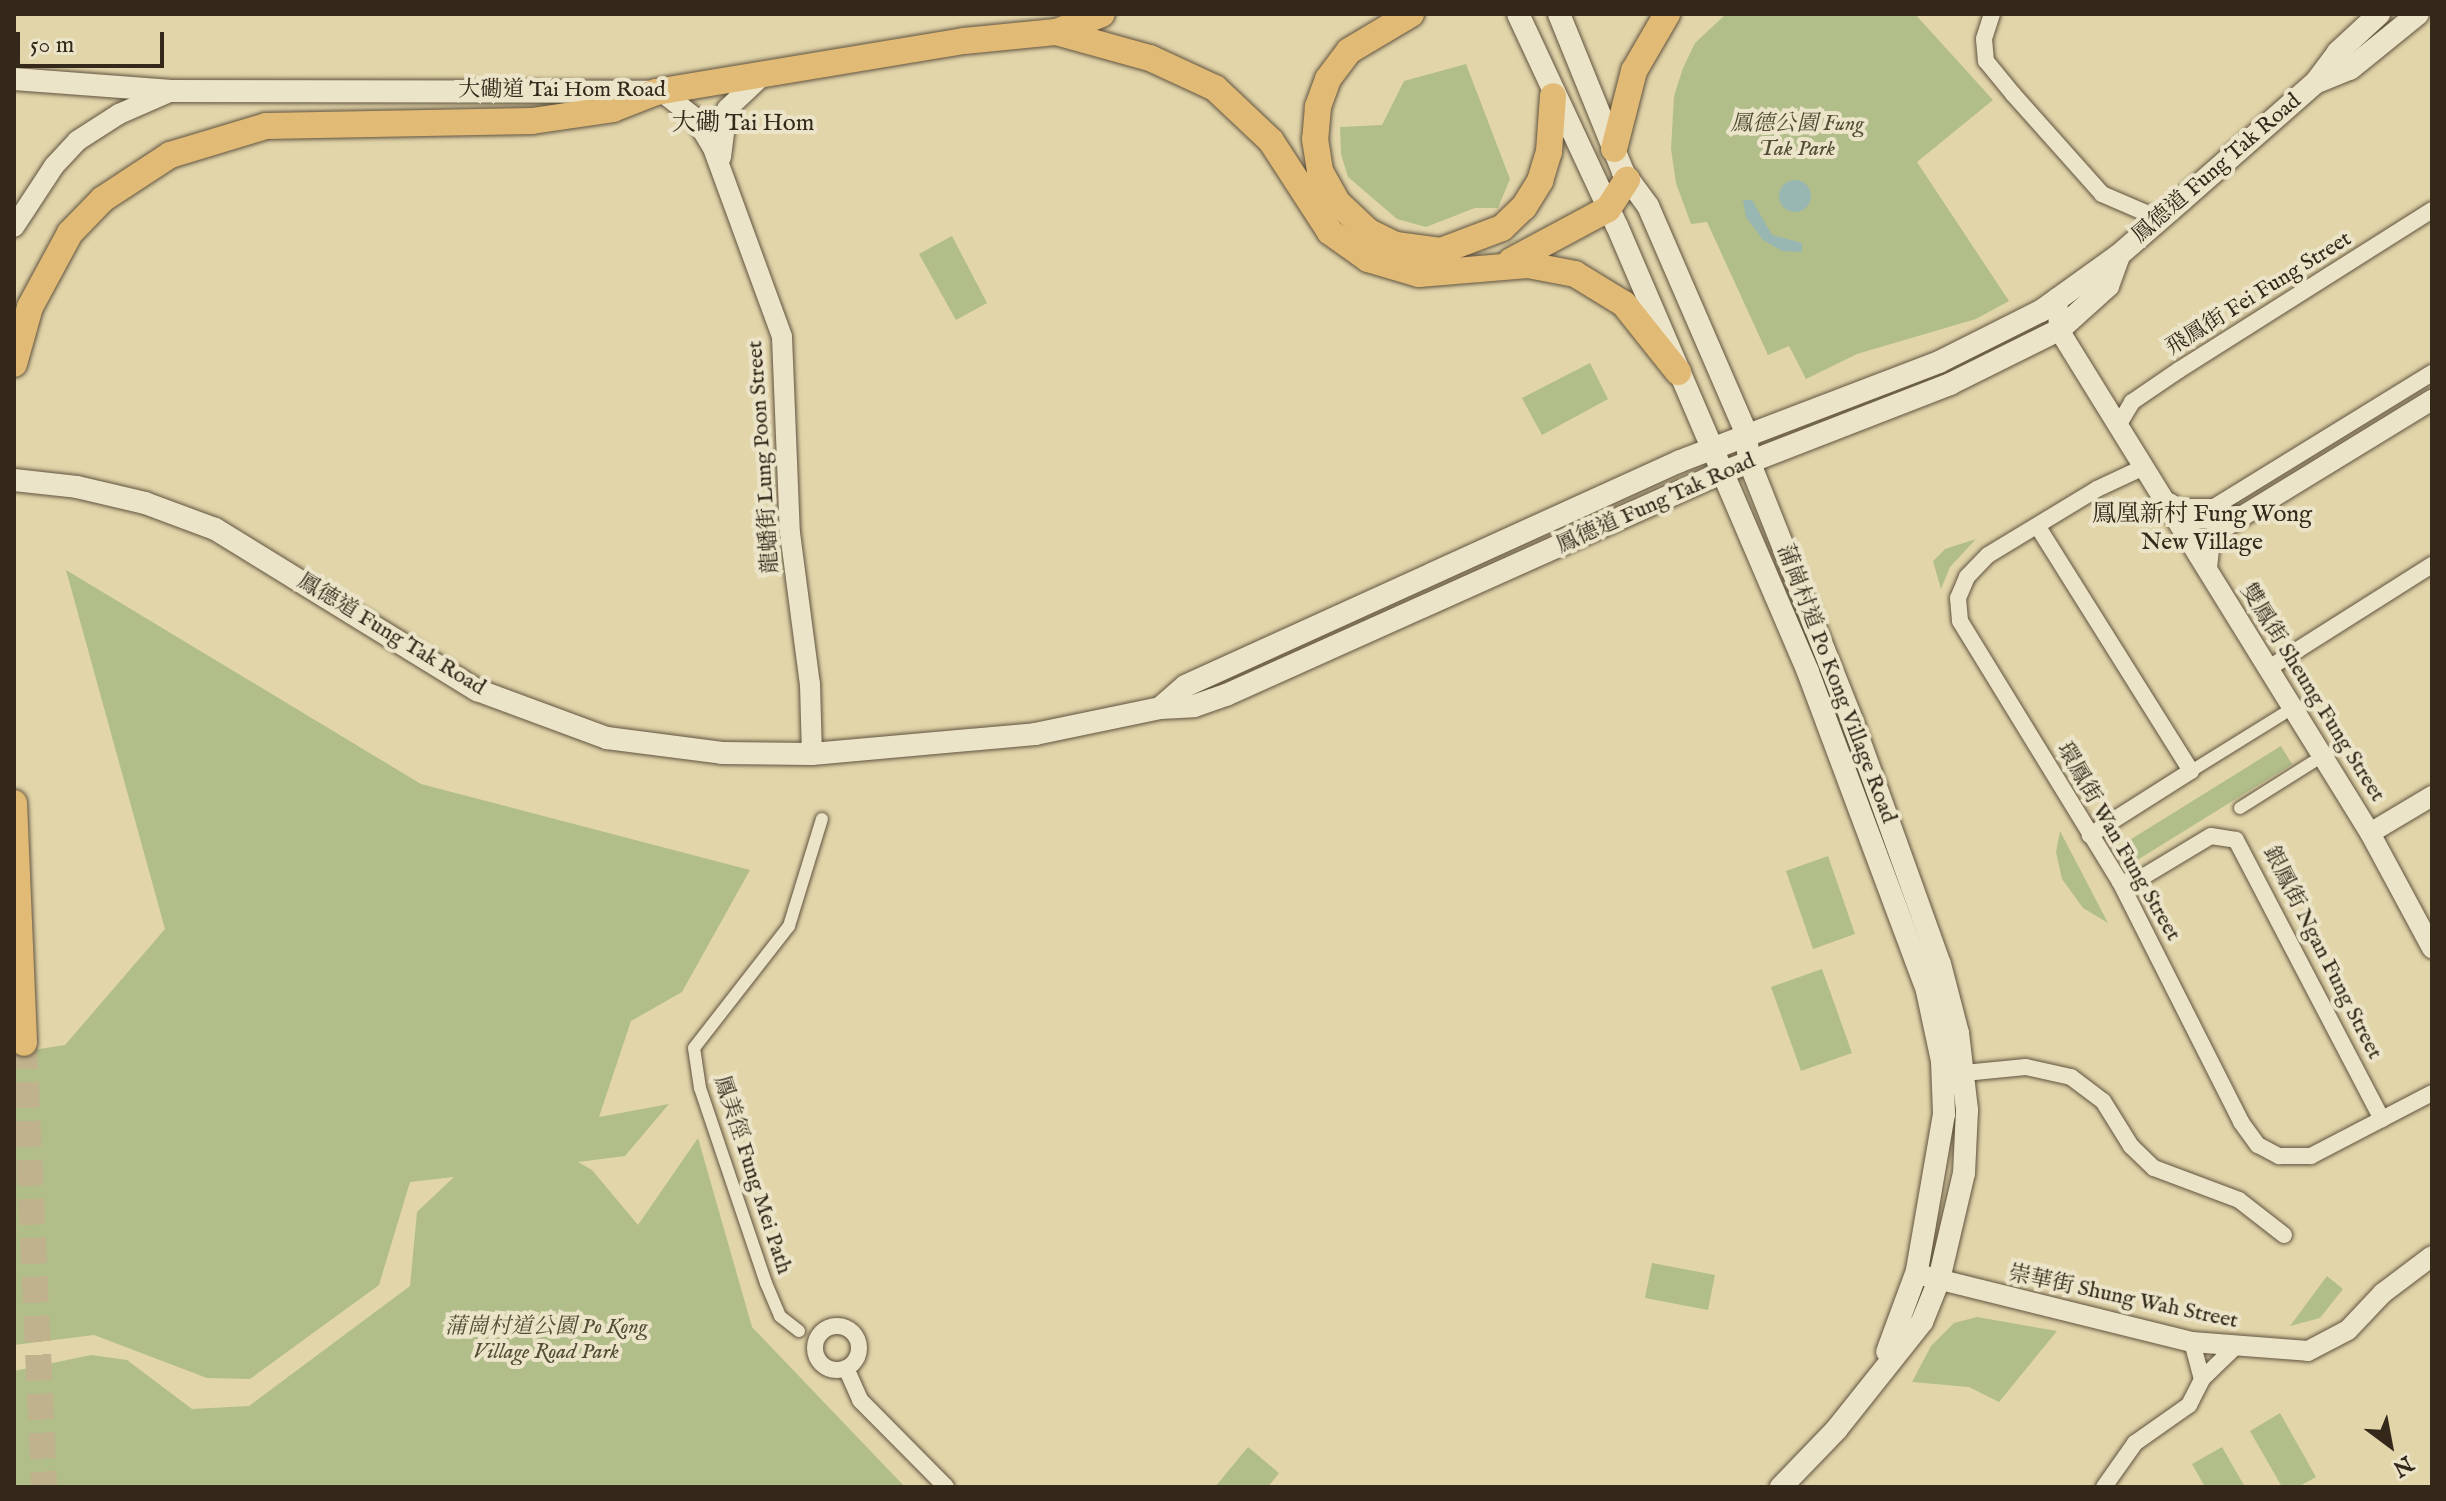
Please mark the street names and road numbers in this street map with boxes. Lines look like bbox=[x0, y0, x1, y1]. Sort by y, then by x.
street label: 大磡道 Tai Hom Road bbox=[458, 78, 666, 104]
street label: 鳳德道 Fung Tak Road bbox=[2127, 89, 2307, 249]
street label: 飛鳳街 Fei Fung Street bbox=[2161, 226, 2357, 362]
street label: 龍蟠街 Lung Poon Street bbox=[743, 340, 785, 574]
street label: 鳳德道 Fung Tak Road bbox=[1553, 448, 1759, 560]
street label: 蒲崗村道 Po Kong Village Road bbox=[1771, 541, 1901, 827]
street label: 鳳德道 Fung Tak Road bbox=[292, 568, 490, 702]
street label: 雙鳳街 Sheung Fung Street bbox=[2234, 579, 2390, 807]
street label: 環鳳街 Wan Fung Street bbox=[2050, 738, 2186, 946]
street label: 銀鳳街 Ngan Fung Street bbox=[2257, 842, 2387, 1064]
street label: 鳳美徑 Fung Mei Path bbox=[707, 1072, 797, 1278]
street label: 崇華街 Shung Wah Street bbox=[2006, 1261, 2240, 1335]

